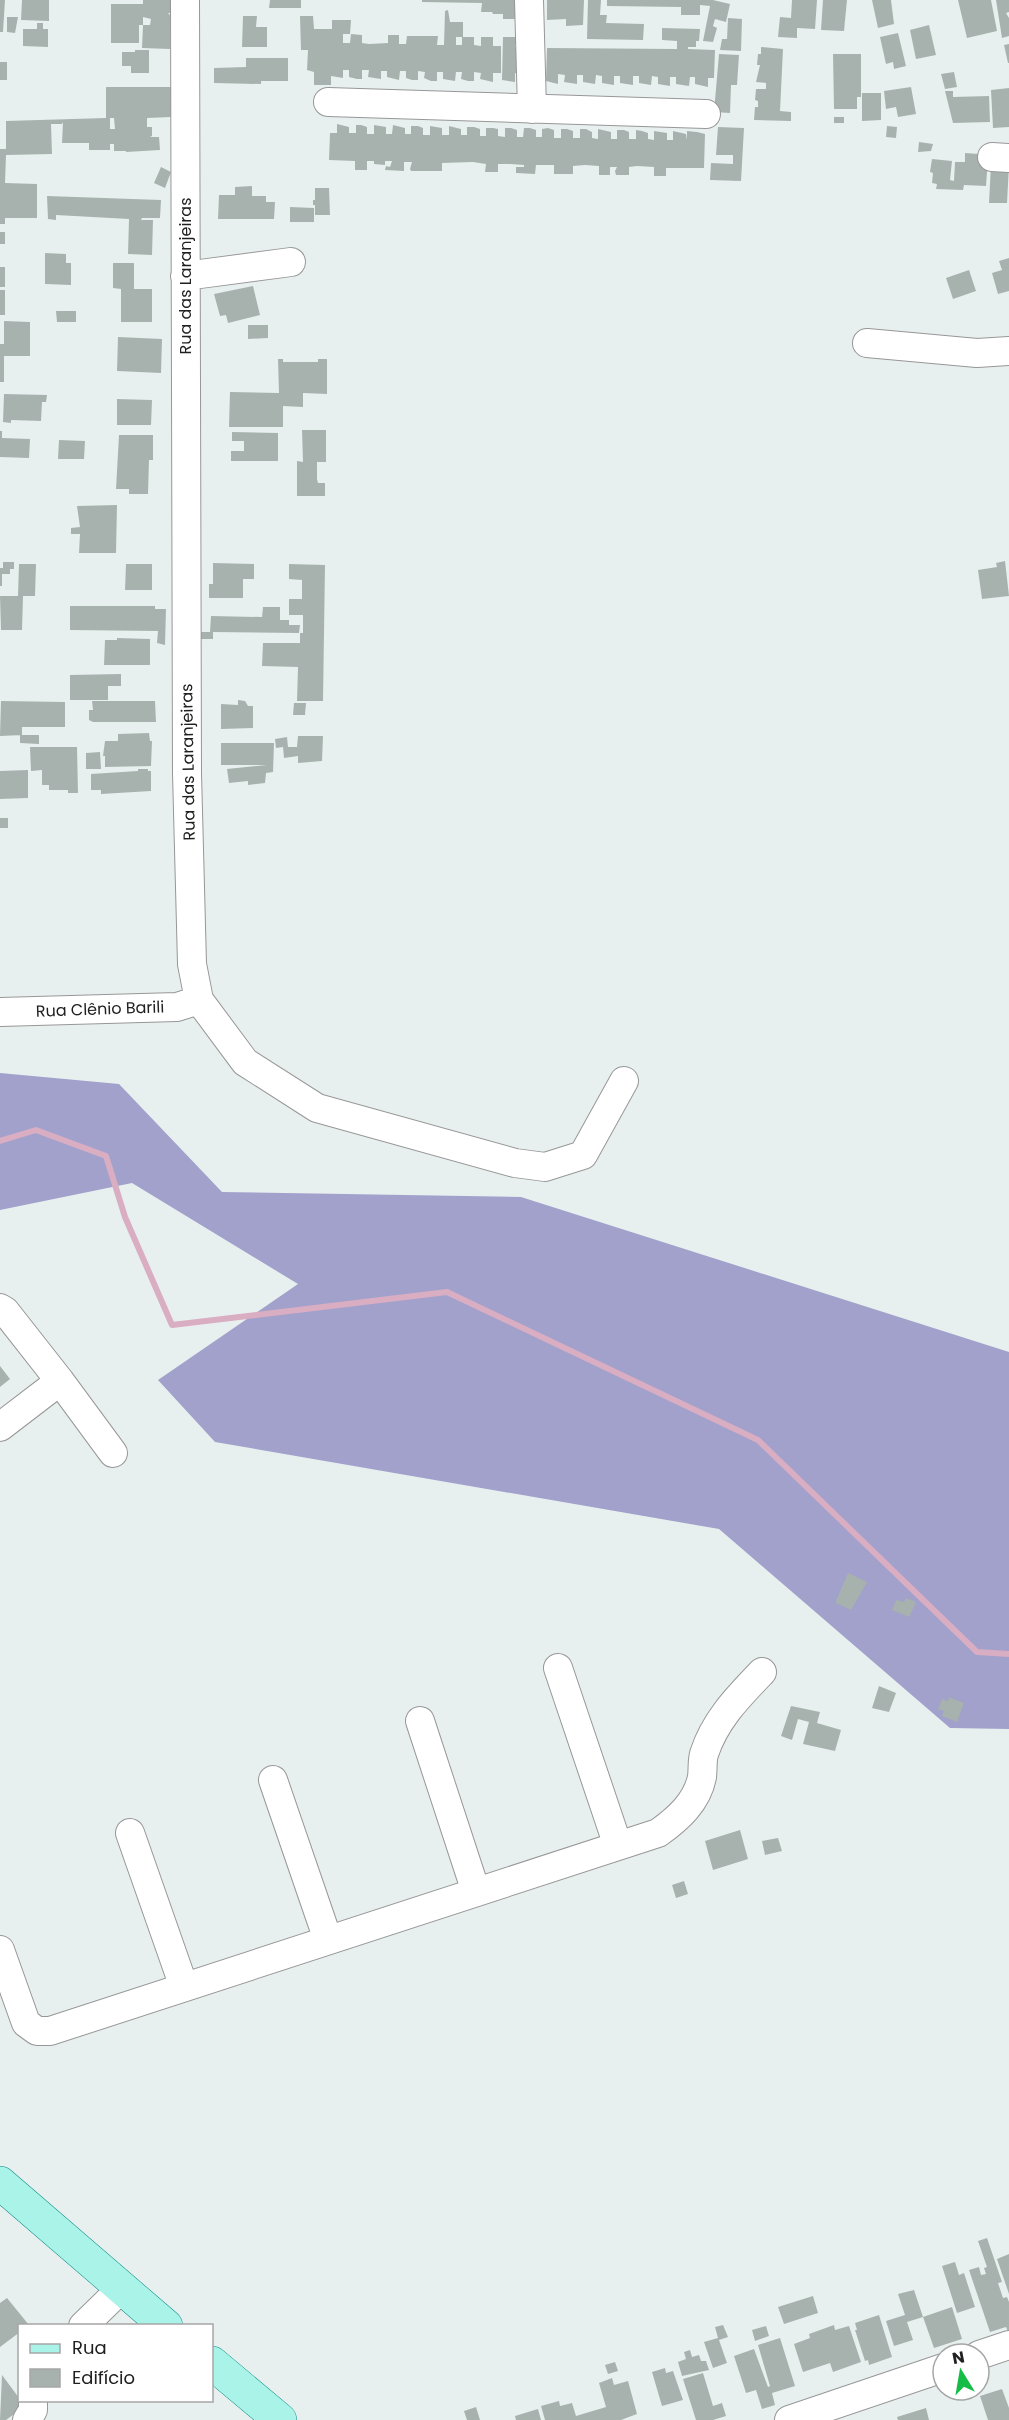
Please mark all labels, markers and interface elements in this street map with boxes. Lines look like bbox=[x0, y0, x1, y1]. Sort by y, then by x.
street label: Rua das Laranjeiras bbox=[174, 197, 197, 355]
street label: Rua das Laranjeiras bbox=[175, 683, 201, 841]
street label: Rua Clênio Barili bbox=[35, 995, 165, 1023]
legend bbox=[18, 2324, 213, 2402]
text: Rua bbox=[72, 2335, 107, 2360]
north arrow bbox=[931, 2342, 991, 2402]
text: N bbox=[950, 2345, 966, 2370]
text: Edifício bbox=[72, 2365, 135, 2390]

